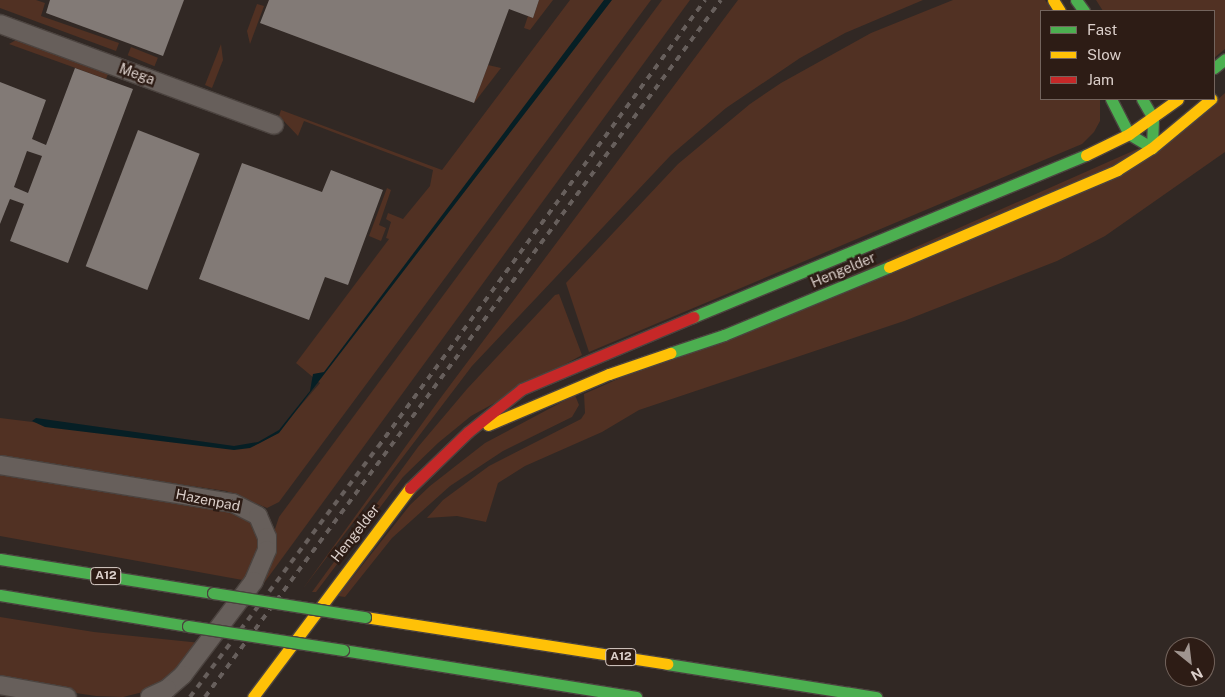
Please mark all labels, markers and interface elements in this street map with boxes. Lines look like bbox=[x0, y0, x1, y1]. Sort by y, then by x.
legend bbox=[1040, 10, 1215, 100]
text: Fast bbox=[1087, 21, 1117, 38]
text: Slow bbox=[1087, 46, 1121, 63]
street label: Mega bbox=[117, 60, 157, 88]
text: Jam bbox=[1087, 71, 1114, 88]
street label: Hengelder bbox=[808, 249, 878, 291]
street label: Hazenpad bbox=[174, 486, 242, 514]
street label: Hengelder bbox=[327, 501, 383, 565]
road number: A12 bbox=[90, 566, 122, 586]
north arrow bbox=[1165, 637, 1215, 687]
road number: A12 bbox=[605, 648, 637, 666]
text: N bbox=[1188, 665, 1205, 684]

